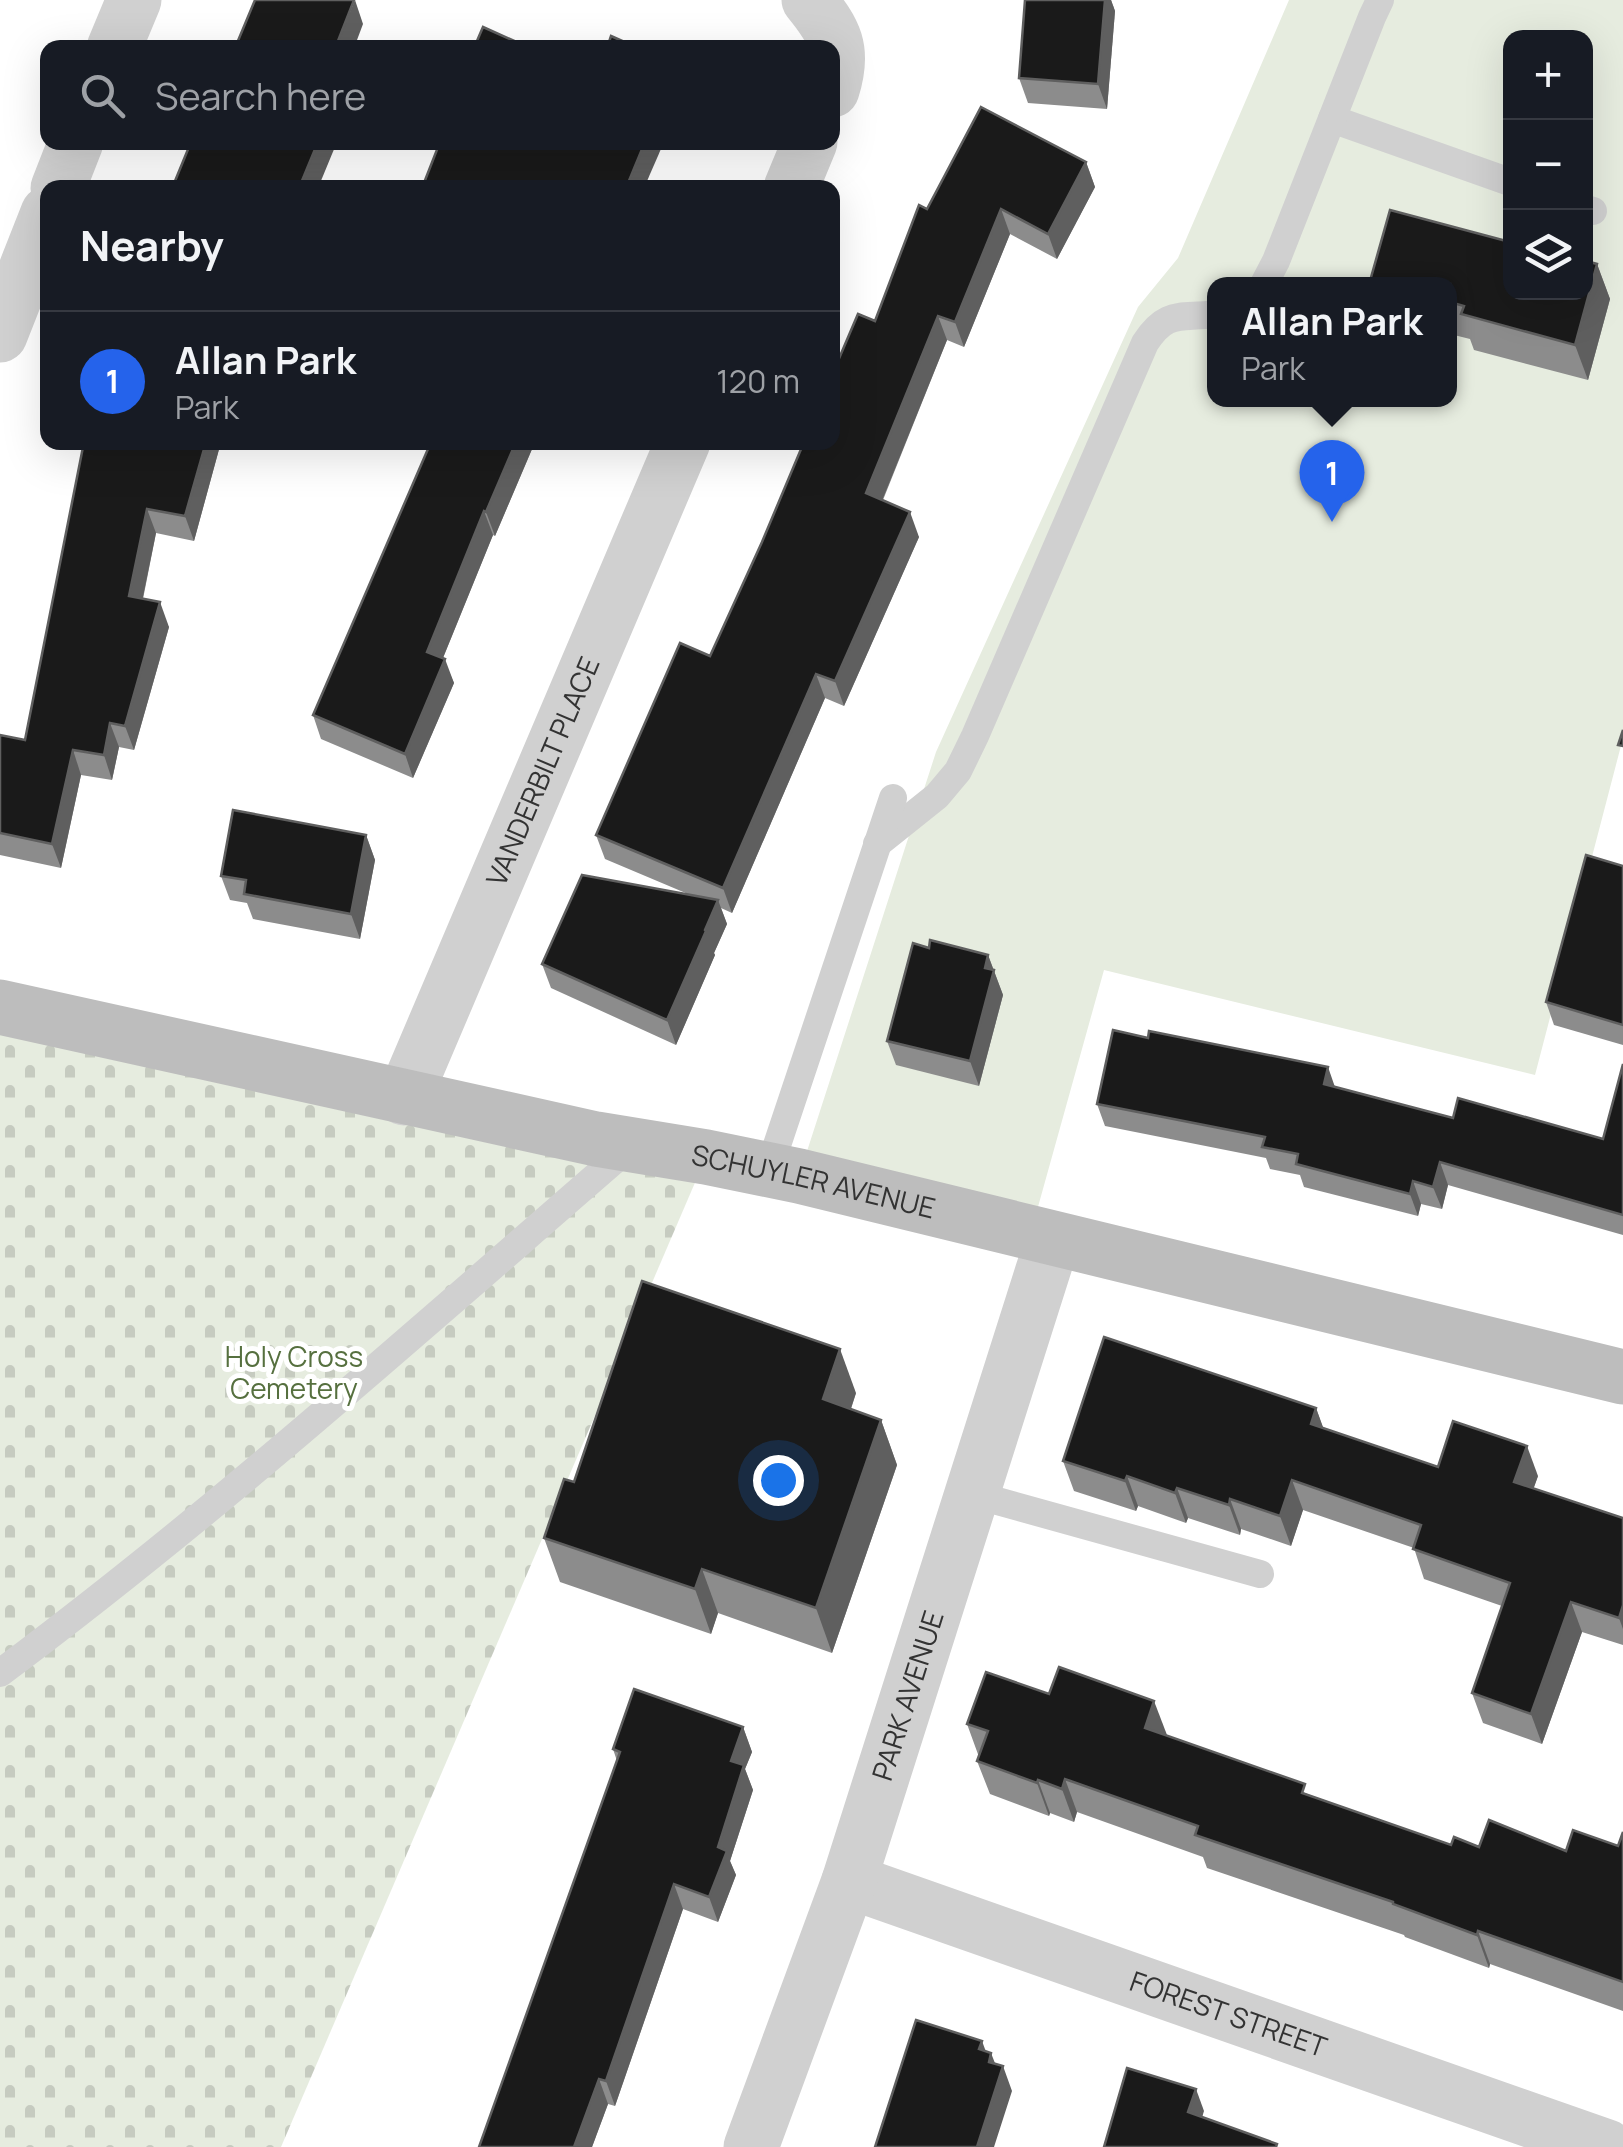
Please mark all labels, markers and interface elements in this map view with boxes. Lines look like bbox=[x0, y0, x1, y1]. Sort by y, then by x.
map controls bbox=[1503, 30, 1593, 300]
button: + bbox=[1503, 30, 1593, 120]
search box bbox=[40, 40, 840, 150]
icon: search bbox=[75, 68, 130, 123]
text: Search here bbox=[155, 69, 366, 121]
button: − bbox=[1503, 120, 1593, 210]
button: layers bbox=[1503, 210, 1593, 300]
text: Nearby bbox=[80, 216, 224, 274]
popup bbox=[1207, 277, 1457, 407]
text: Allan Park bbox=[1241, 294, 1423, 346]
text: Allan Park bbox=[175, 333, 356, 385]
text: Park bbox=[1241, 346, 1305, 390]
text: 1 bbox=[105, 359, 120, 403]
text: 120 m bbox=[716, 359, 800, 403]
text: Park bbox=[175, 385, 239, 429]
pin: 1 bbox=[1300, 440, 1364, 522]
street label: VANDERBILT PLACE bbox=[477, 651, 608, 891]
street label: SCHUYLER AVENUE bbox=[689, 1135, 939, 1227]
park label: Holy Cross Cemetery bbox=[225, 1337, 363, 1407]
your location bbox=[753, 1455, 804, 1506]
street label: PARK AVENUE bbox=[862, 1606, 952, 1785]
street label: FOREST STREET bbox=[1125, 1961, 1333, 2065]

